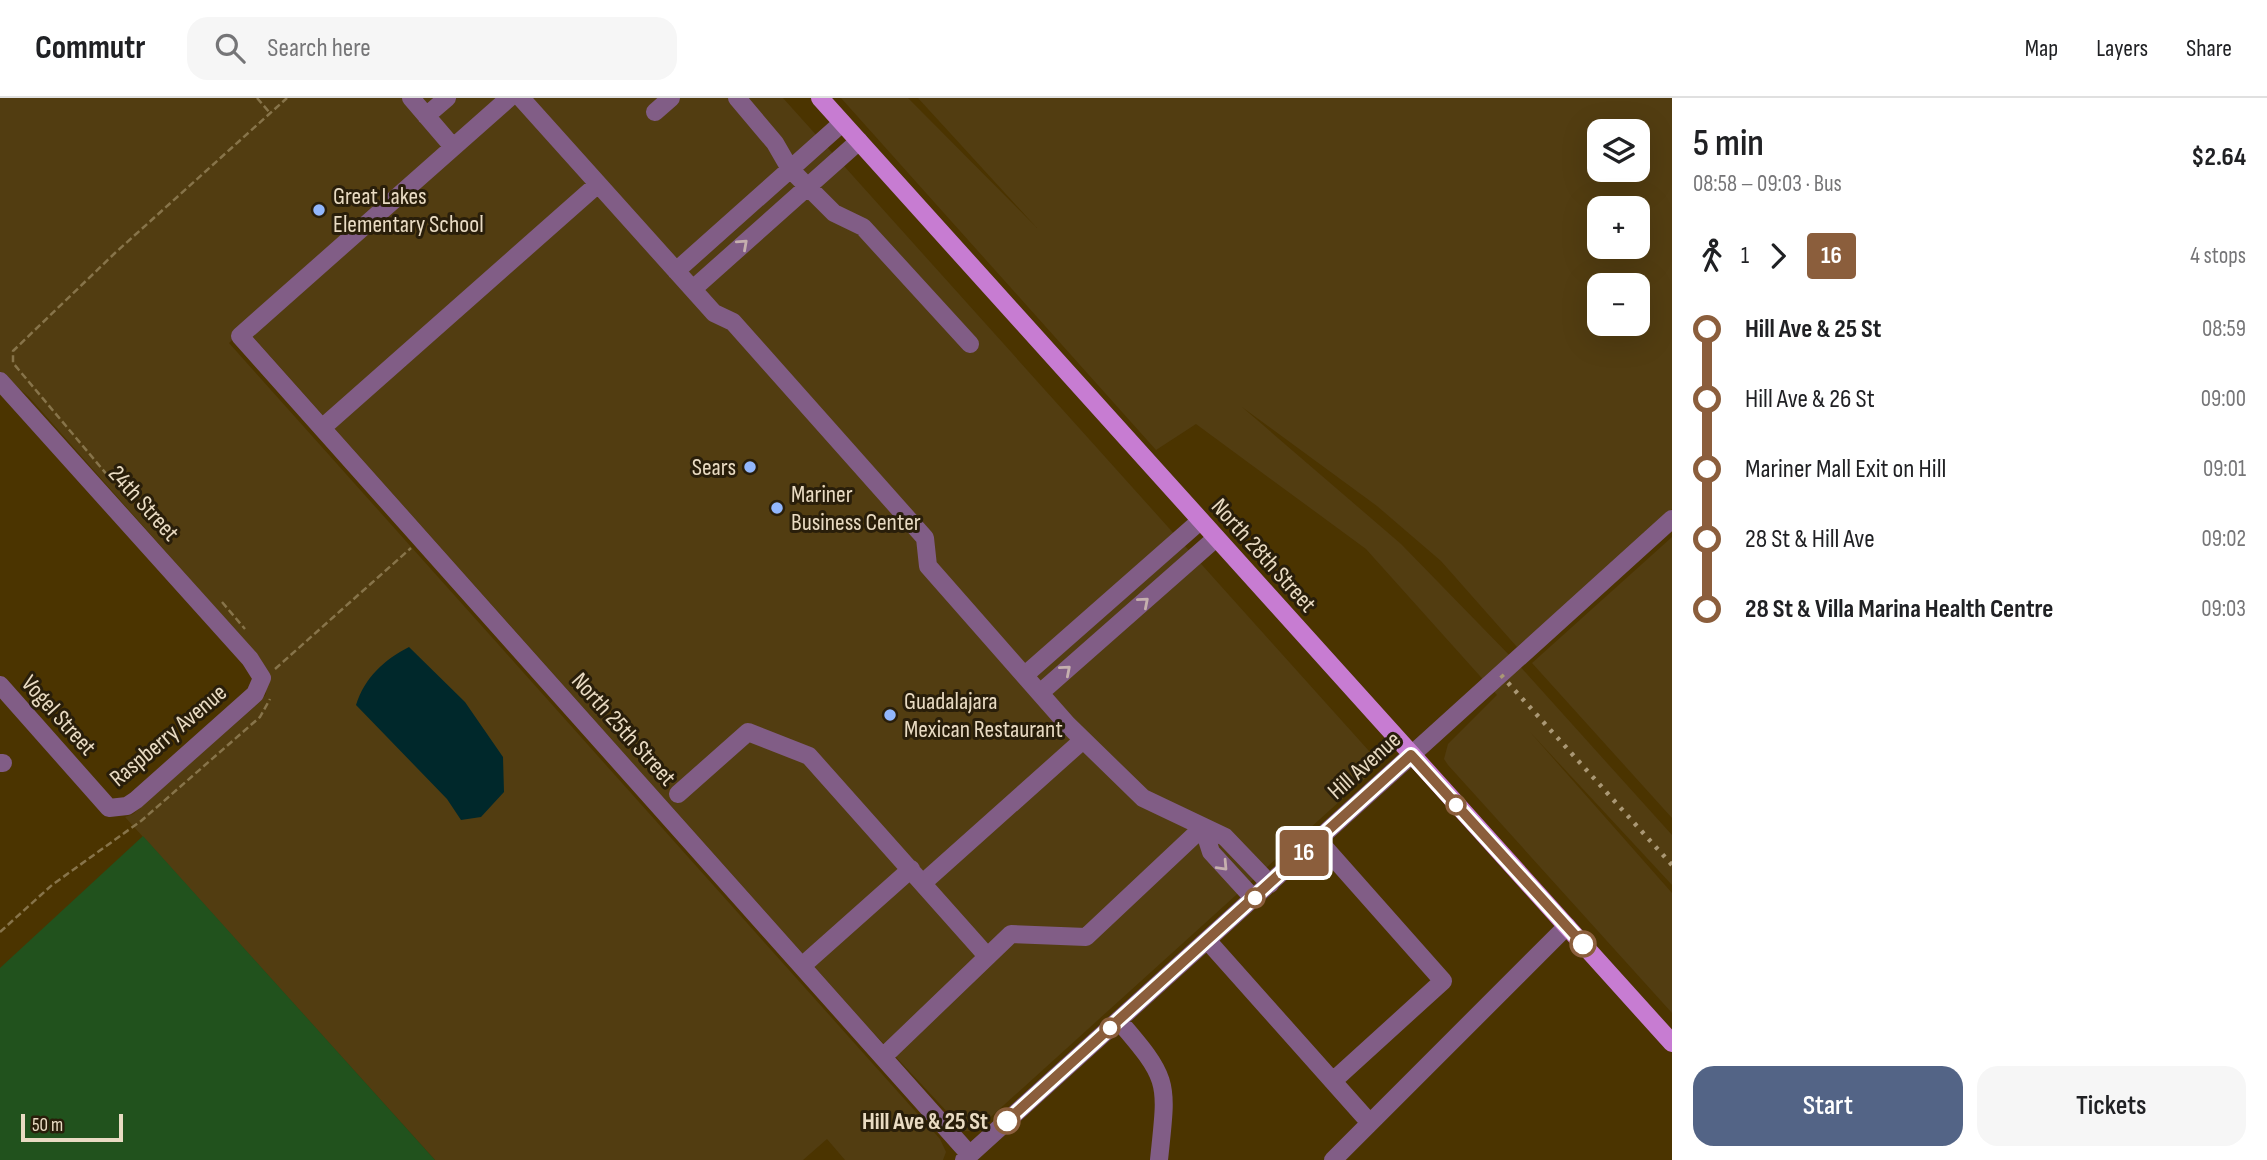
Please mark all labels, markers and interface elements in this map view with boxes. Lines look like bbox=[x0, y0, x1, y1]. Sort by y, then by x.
search box bbox=[187, 17, 677, 80]
text: Commutr bbox=[35, 28, 145, 68]
icon: search bbox=[211, 29, 249, 67]
text: Search here bbox=[267, 33, 371, 64]
text: Map bbox=[2025, 34, 2058, 63]
text: Layers bbox=[2096, 34, 2148, 63]
text: Share bbox=[2186, 34, 2232, 63]
map controls bbox=[1587, 119, 1650, 336]
button: layers bbox=[1587, 119, 1650, 182]
text: 5 min bbox=[1693, 121, 1764, 166]
text: $2.64 bbox=[2191, 142, 2246, 173]
text: 08:58 – 09:03 · Bus bbox=[1693, 170, 1842, 198]
place label: Great Lakes Elementary School bbox=[333, 182, 484, 239]
button: + bbox=[1587, 196, 1650, 259]
marker: Great Lakes Elementary School bbox=[311, 202, 327, 218]
icon: walk bbox=[1693, 237, 1731, 275]
icon: forward bbox=[1759, 237, 1797, 275]
one-way arrow bbox=[735, 240, 748, 252]
text: 16 bbox=[1821, 241, 1842, 270]
text: 1 bbox=[1741, 242, 1749, 270]
text: 4 stops bbox=[2190, 242, 2246, 270]
button: − bbox=[1587, 273, 1650, 336]
text: Hill Ave & 25 St bbox=[1745, 314, 1881, 345]
text: 08:59 bbox=[2202, 315, 2246, 343]
text: Hill Ave & 26 St bbox=[1745, 384, 1875, 415]
text: 09:00 bbox=[2201, 385, 2246, 413]
place label: Sears bbox=[692, 453, 736, 482]
text: Mariner Mall Exit on Hill bbox=[1745, 454, 1946, 485]
text: 09:01 bbox=[2203, 455, 2246, 483]
marker: Sears bbox=[742, 459, 758, 475]
street label: 24th Street bbox=[102, 460, 185, 547]
place label: Mariner Business Center bbox=[791, 480, 921, 537]
street label: North 28th Street bbox=[1205, 492, 1322, 618]
marker: Mariner Business Center bbox=[769, 500, 785, 516]
text: 28 St & Hill Ave bbox=[1745, 524, 1875, 555]
text: 09:02 bbox=[2201, 525, 2246, 553]
text: 28 St & Villa Marina Health Centre bbox=[1745, 594, 2053, 625]
text: 09:03 bbox=[2201, 595, 2246, 623]
one-way arrow bbox=[1136, 598, 1149, 610]
one-way arrow bbox=[1058, 666, 1071, 678]
street label: North 25th Street bbox=[565, 667, 682, 792]
street label: Vogel Street bbox=[15, 669, 102, 761]
street label: Raspberry Avenue bbox=[104, 678, 233, 793]
place label: Guadalajara Mexican Restaurant bbox=[904, 687, 1063, 744]
marker: Guadalajara Mexican Restaurant bbox=[882, 707, 898, 723]
street label: Hill Avenue bbox=[1322, 725, 1407, 806]
unlabelled marker bbox=[1446, 795, 1466, 815]
line badge: 16 bbox=[1272, 830, 1336, 876]
text: 16 bbox=[1294, 838, 1314, 867]
one-way arrow bbox=[1215, 858, 1227, 871]
unlabelled marker bbox=[1245, 888, 1265, 908]
unlabelled marker bbox=[1570, 931, 1596, 957]
unlabelled marker bbox=[1100, 1018, 1120, 1038]
button: Start bbox=[1693, 1066, 1963, 1146]
button: Tickets bbox=[1977, 1066, 2246, 1146]
place label: Hill Ave & 25 St bbox=[862, 1107, 988, 1136]
marker: Hill Ave & 25 St bbox=[994, 1108, 1020, 1134]
scale bar bbox=[21, 1111, 122, 1143]
text: 50 m bbox=[32, 1114, 63, 1137]

